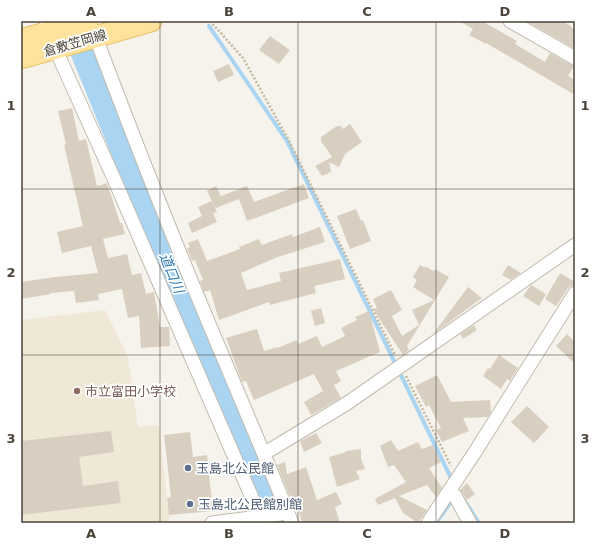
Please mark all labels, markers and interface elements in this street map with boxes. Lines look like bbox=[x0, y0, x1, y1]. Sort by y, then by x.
text: A bbox=[86, 4, 96, 19]
text: B bbox=[224, 4, 234, 19]
text: C bbox=[362, 4, 372, 19]
text: D bbox=[500, 4, 511, 19]
street label: 倉敷笠岡線 bbox=[42, 27, 108, 59]
text: 1 bbox=[6, 98, 16, 113]
text: 1 bbox=[580, 98, 590, 113]
water label: 道口川 bbox=[157, 251, 188, 297]
text: 2 bbox=[6, 265, 16, 280]
text: 2 bbox=[580, 265, 590, 280]
place label: 市立富田小学校 bbox=[85, 384, 176, 399]
marker: 市立富田小学校 bbox=[72, 386, 82, 396]
text: 3 bbox=[6, 431, 16, 446]
text: 3 bbox=[580, 431, 590, 446]
place label: 玉島北公民館 bbox=[196, 461, 274, 476]
marker: 玉島北公民館 bbox=[183, 463, 193, 473]
place label: 玉島北公民館別館 bbox=[198, 497, 302, 512]
marker: 玉島北公民館別館 bbox=[185, 499, 195, 509]
text: A bbox=[86, 526, 96, 541]
text: B bbox=[224, 526, 234, 541]
text: C bbox=[362, 526, 372, 541]
text: D bbox=[500, 526, 511, 541]

